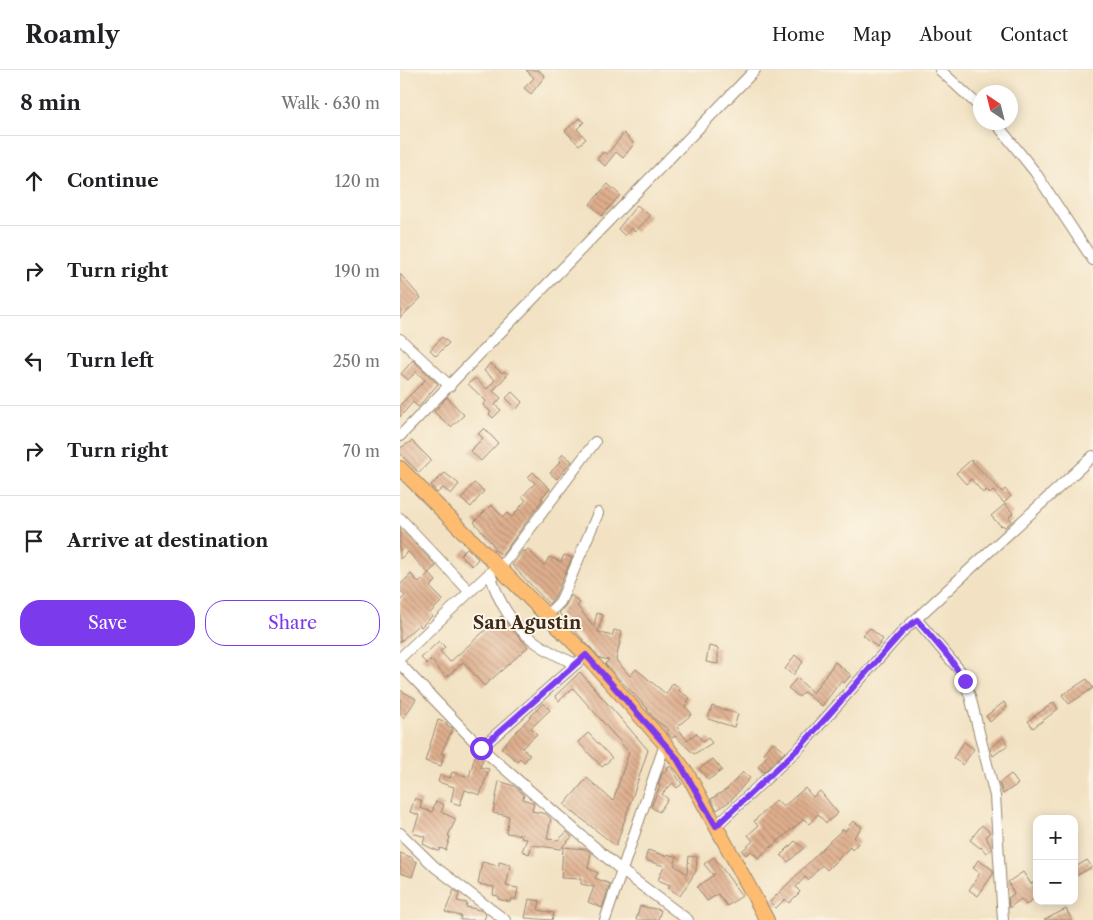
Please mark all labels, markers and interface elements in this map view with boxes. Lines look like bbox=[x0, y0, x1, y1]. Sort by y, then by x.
text: Roamly bbox=[25, 20, 119, 49]
text: Home bbox=[772, 24, 825, 46]
text: Map bbox=[853, 24, 891, 46]
text: About bbox=[919, 24, 972, 46]
text: Contact bbox=[1000, 24, 1068, 46]
north arrow bbox=[973, 85, 1018, 130]
text: 8 min bbox=[20, 90, 81, 115]
text: Walk · 630 m bbox=[281, 93, 380, 113]
icon: ahead bbox=[20, 167, 48, 195]
text: Continue bbox=[67, 169, 159, 192]
text: 120 m bbox=[335, 171, 380, 191]
icon: right bbox=[20, 257, 48, 285]
text: Turn right bbox=[67, 259, 168, 282]
text: 190 m bbox=[335, 261, 380, 281]
icon: left bbox=[20, 347, 48, 375]
text: Turn left bbox=[67, 349, 154, 372]
text: 250 m bbox=[333, 351, 380, 371]
icon: right bbox=[20, 437, 48, 465]
text: Turn right bbox=[67, 439, 168, 462]
text: 70 m bbox=[343, 441, 380, 461]
icon: arrive bbox=[20, 527, 48, 555]
text: Arrive at destination bbox=[67, 529, 268, 552]
button: Save bbox=[20, 600, 195, 646]
button: Share bbox=[205, 600, 380, 646]
district label: San Agustin bbox=[473, 612, 582, 634]
route end bbox=[954, 670, 977, 693]
route start bbox=[470, 737, 493, 760]
map controls bbox=[1033, 815, 1078, 905]
button: + bbox=[1033, 815, 1078, 860]
button: − bbox=[1033, 860, 1078, 905]

